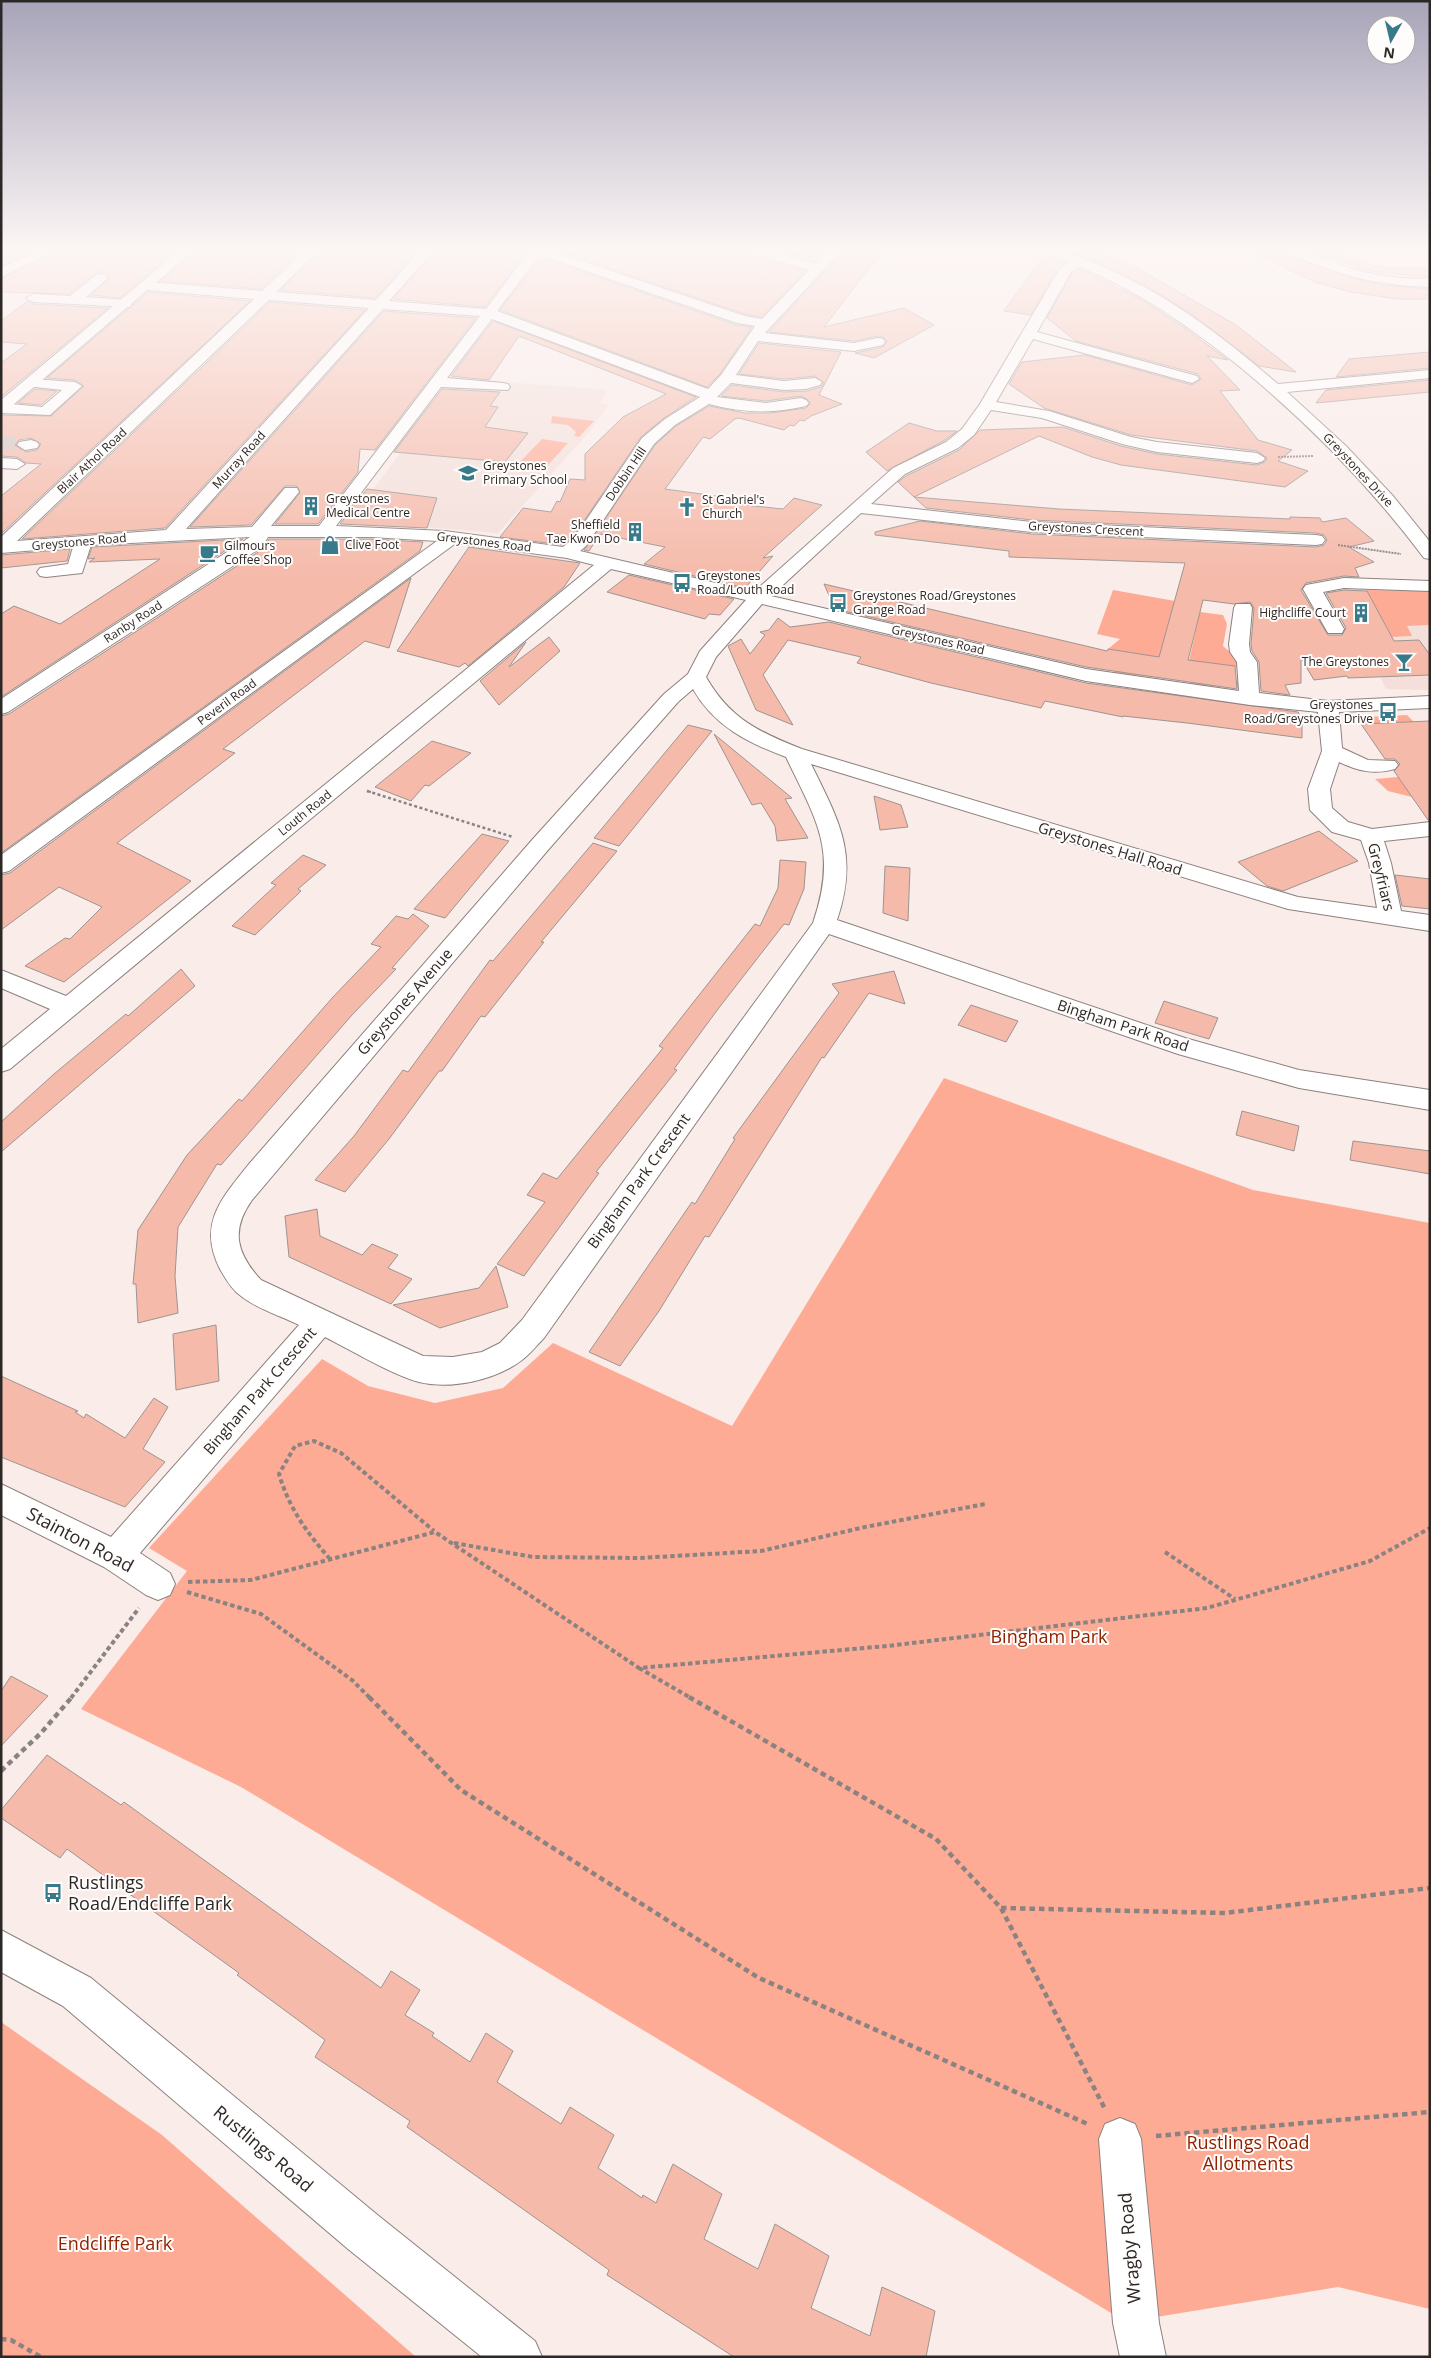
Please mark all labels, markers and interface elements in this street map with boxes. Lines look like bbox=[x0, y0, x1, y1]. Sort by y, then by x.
north arrow bbox=[1366, 15, 1416, 65]
text: N bbox=[1382, 43, 1396, 64]
street label: Blair Athol Road bbox=[53, 424, 130, 497]
street label: Murray Road bbox=[208, 427, 269, 492]
street label: Greystones Drive bbox=[1319, 429, 1397, 511]
street label: Dobbin Hill bbox=[601, 443, 650, 504]
place label: Greystones Primary School bbox=[483, 457, 567, 488]
school or university icon: Greystones Primary School bbox=[457, 462, 479, 484]
place label: Greystones Medical Centre bbox=[326, 490, 410, 521]
place label: St Gabriel's Church bbox=[702, 491, 765, 522]
building icon: Greystones Medical Centre bbox=[300, 495, 322, 517]
church icon: St Gabriel's Church bbox=[676, 496, 698, 518]
place label: Sheffield Tae Kwon Do bbox=[547, 516, 620, 547]
street label: Greystones Crescent bbox=[1028, 517, 1144, 540]
building icon: Sheffield Tae Kwon Do bbox=[624, 521, 646, 543]
street label: Greystones Road bbox=[436, 527, 532, 556]
street label: Greystones Road bbox=[31, 529, 127, 554]
shop icon: Clive Foot bbox=[319, 534, 341, 556]
place label: Clive Foot bbox=[345, 536, 399, 553]
place label: Gilmours Coffee Shop bbox=[224, 537, 292, 568]
cafe icon: Gilmours Coffee Shop bbox=[198, 542, 220, 564]
place label: Greystones Road/Louth Road bbox=[697, 567, 794, 598]
bus stop icon: Greystones Road/Louth Road bbox=[671, 572, 693, 594]
place label: Greystones Road/Greystones Grange Road bbox=[853, 587, 1016, 618]
bus stop icon: Greystones Road/Greystones Grange Road bbox=[827, 592, 849, 614]
street label: Ranby Road bbox=[100, 596, 165, 647]
building icon: Highcliffe Court bbox=[1350, 602, 1372, 624]
place label: Highcliffe Court bbox=[1259, 604, 1346, 621]
street label: Greystones Road bbox=[890, 621, 986, 658]
bar icon: The Greystones bbox=[1393, 651, 1415, 673]
place label: The Greystones bbox=[1302, 653, 1389, 670]
street label: Peveril Road bbox=[194, 674, 260, 729]
place label: Greystones Road/Greystones Drive bbox=[1244, 696, 1373, 727]
bus stop icon: Greystones Road/Greystones Drive bbox=[1377, 701, 1399, 723]
street label: Louth Road bbox=[274, 786, 335, 839]
street label: Greystones Hall Road bbox=[1036, 817, 1185, 880]
street label: Greyfriars bbox=[1364, 841, 1400, 913]
street label: Greystones Avenue bbox=[352, 944, 456, 1059]
street label: Bingham Park Road bbox=[1055, 994, 1192, 1056]
street label: Bingham Park Crescent bbox=[582, 1109, 694, 1252]
street label: Bingham Park Crescent bbox=[198, 1322, 320, 1458]
street label: Stainton Road bbox=[23, 1501, 138, 1577]
park label: Bingham Park bbox=[990, 1624, 1108, 1648]
place label: Rustlings Road/Endcliffe Park bbox=[68, 1870, 232, 1915]
bus stop icon: Rustlings Road/Endcliffe Park bbox=[42, 1882, 64, 1904]
street label: Rustlings Road bbox=[209, 2099, 319, 2197]
park label: Rustlings Road Allotments bbox=[1186, 2130, 1310, 2175]
street label: Wragby Road bbox=[1112, 2192, 1146, 2305]
park label: Endcliffe Park bbox=[58, 2231, 173, 2255]

